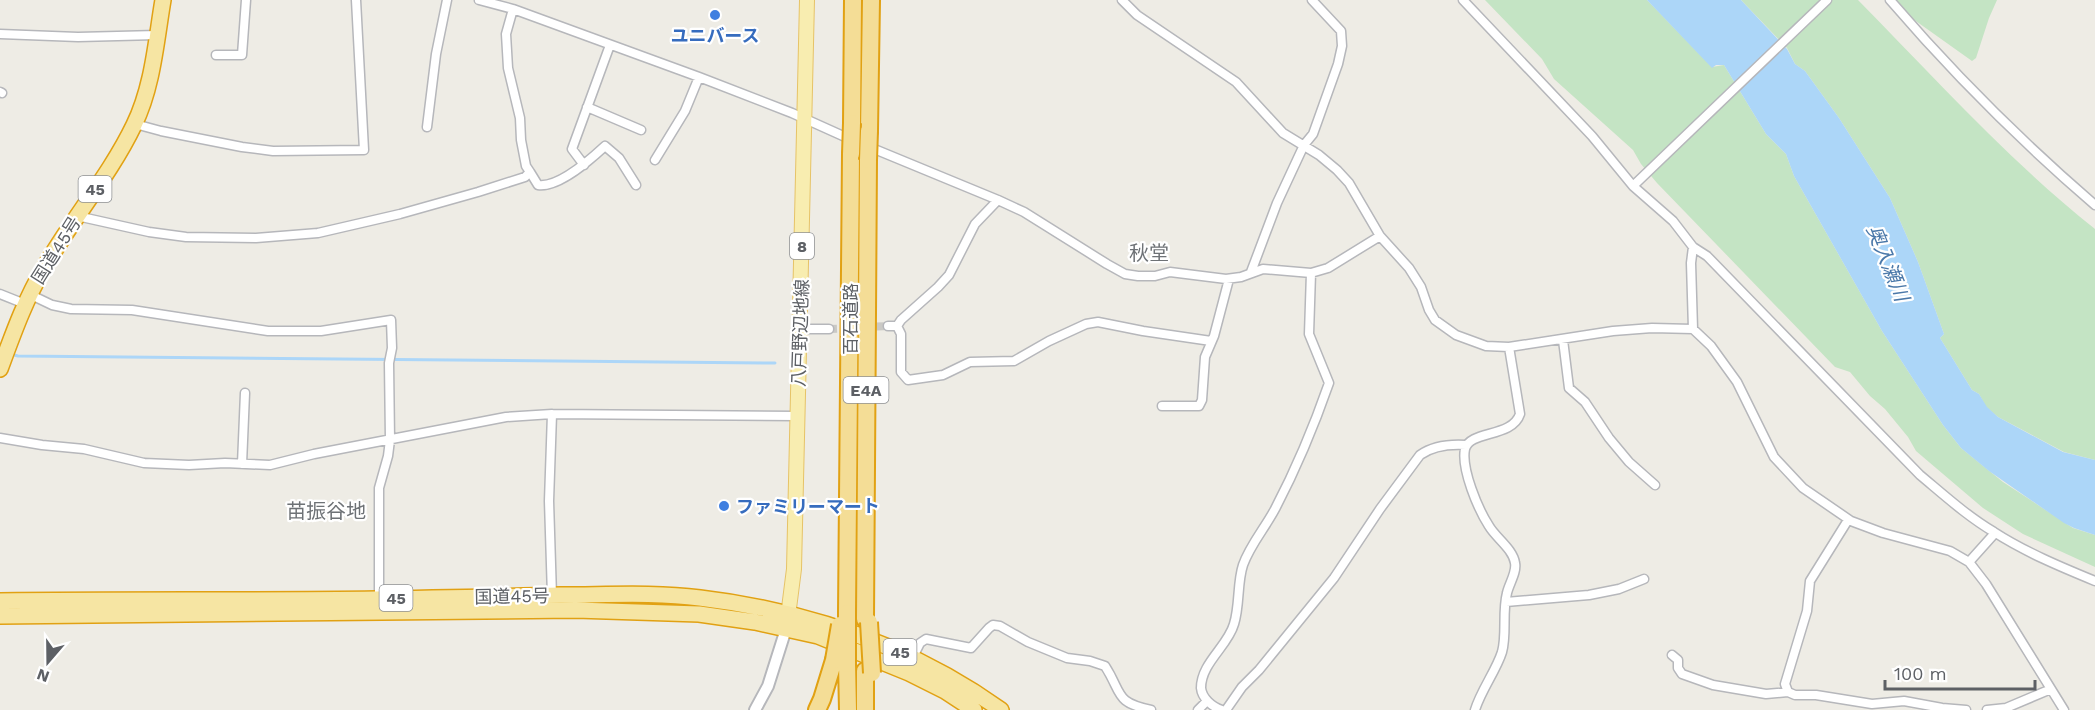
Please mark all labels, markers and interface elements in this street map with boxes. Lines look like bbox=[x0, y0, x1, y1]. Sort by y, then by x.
marker: ユニバース bbox=[708, 8, 722, 22]
place label: ユニバース bbox=[670, 25, 760, 46]
road number: 45 bbox=[78, 176, 112, 202]
street label: 国道45号 bbox=[27, 212, 85, 288]
water label: 奥入瀬川 bbox=[1862, 221, 1915, 306]
road number: 8 bbox=[790, 233, 814, 259]
district label: 秋堂 bbox=[1129, 241, 1169, 265]
street label: 八戸野辺地線 bbox=[788, 279, 812, 387]
street label: 百石道路 bbox=[840, 283, 861, 355]
road number: E4A bbox=[844, 377, 888, 403]
place label: ファミリーマート bbox=[736, 496, 880, 517]
district label: 苗振谷地 bbox=[286, 499, 366, 523]
marker: ファミリーマート bbox=[717, 499, 731, 513]
road number: 45 bbox=[380, 585, 412, 611]
street label: 国道45号 bbox=[474, 585, 550, 607]
north arrow bbox=[18, 632, 78, 692]
road number: 45 bbox=[884, 639, 916, 665]
scale bar bbox=[1885, 653, 2035, 691]
text: 100 m bbox=[1894, 663, 1947, 684]
text: N bbox=[34, 665, 52, 687]

